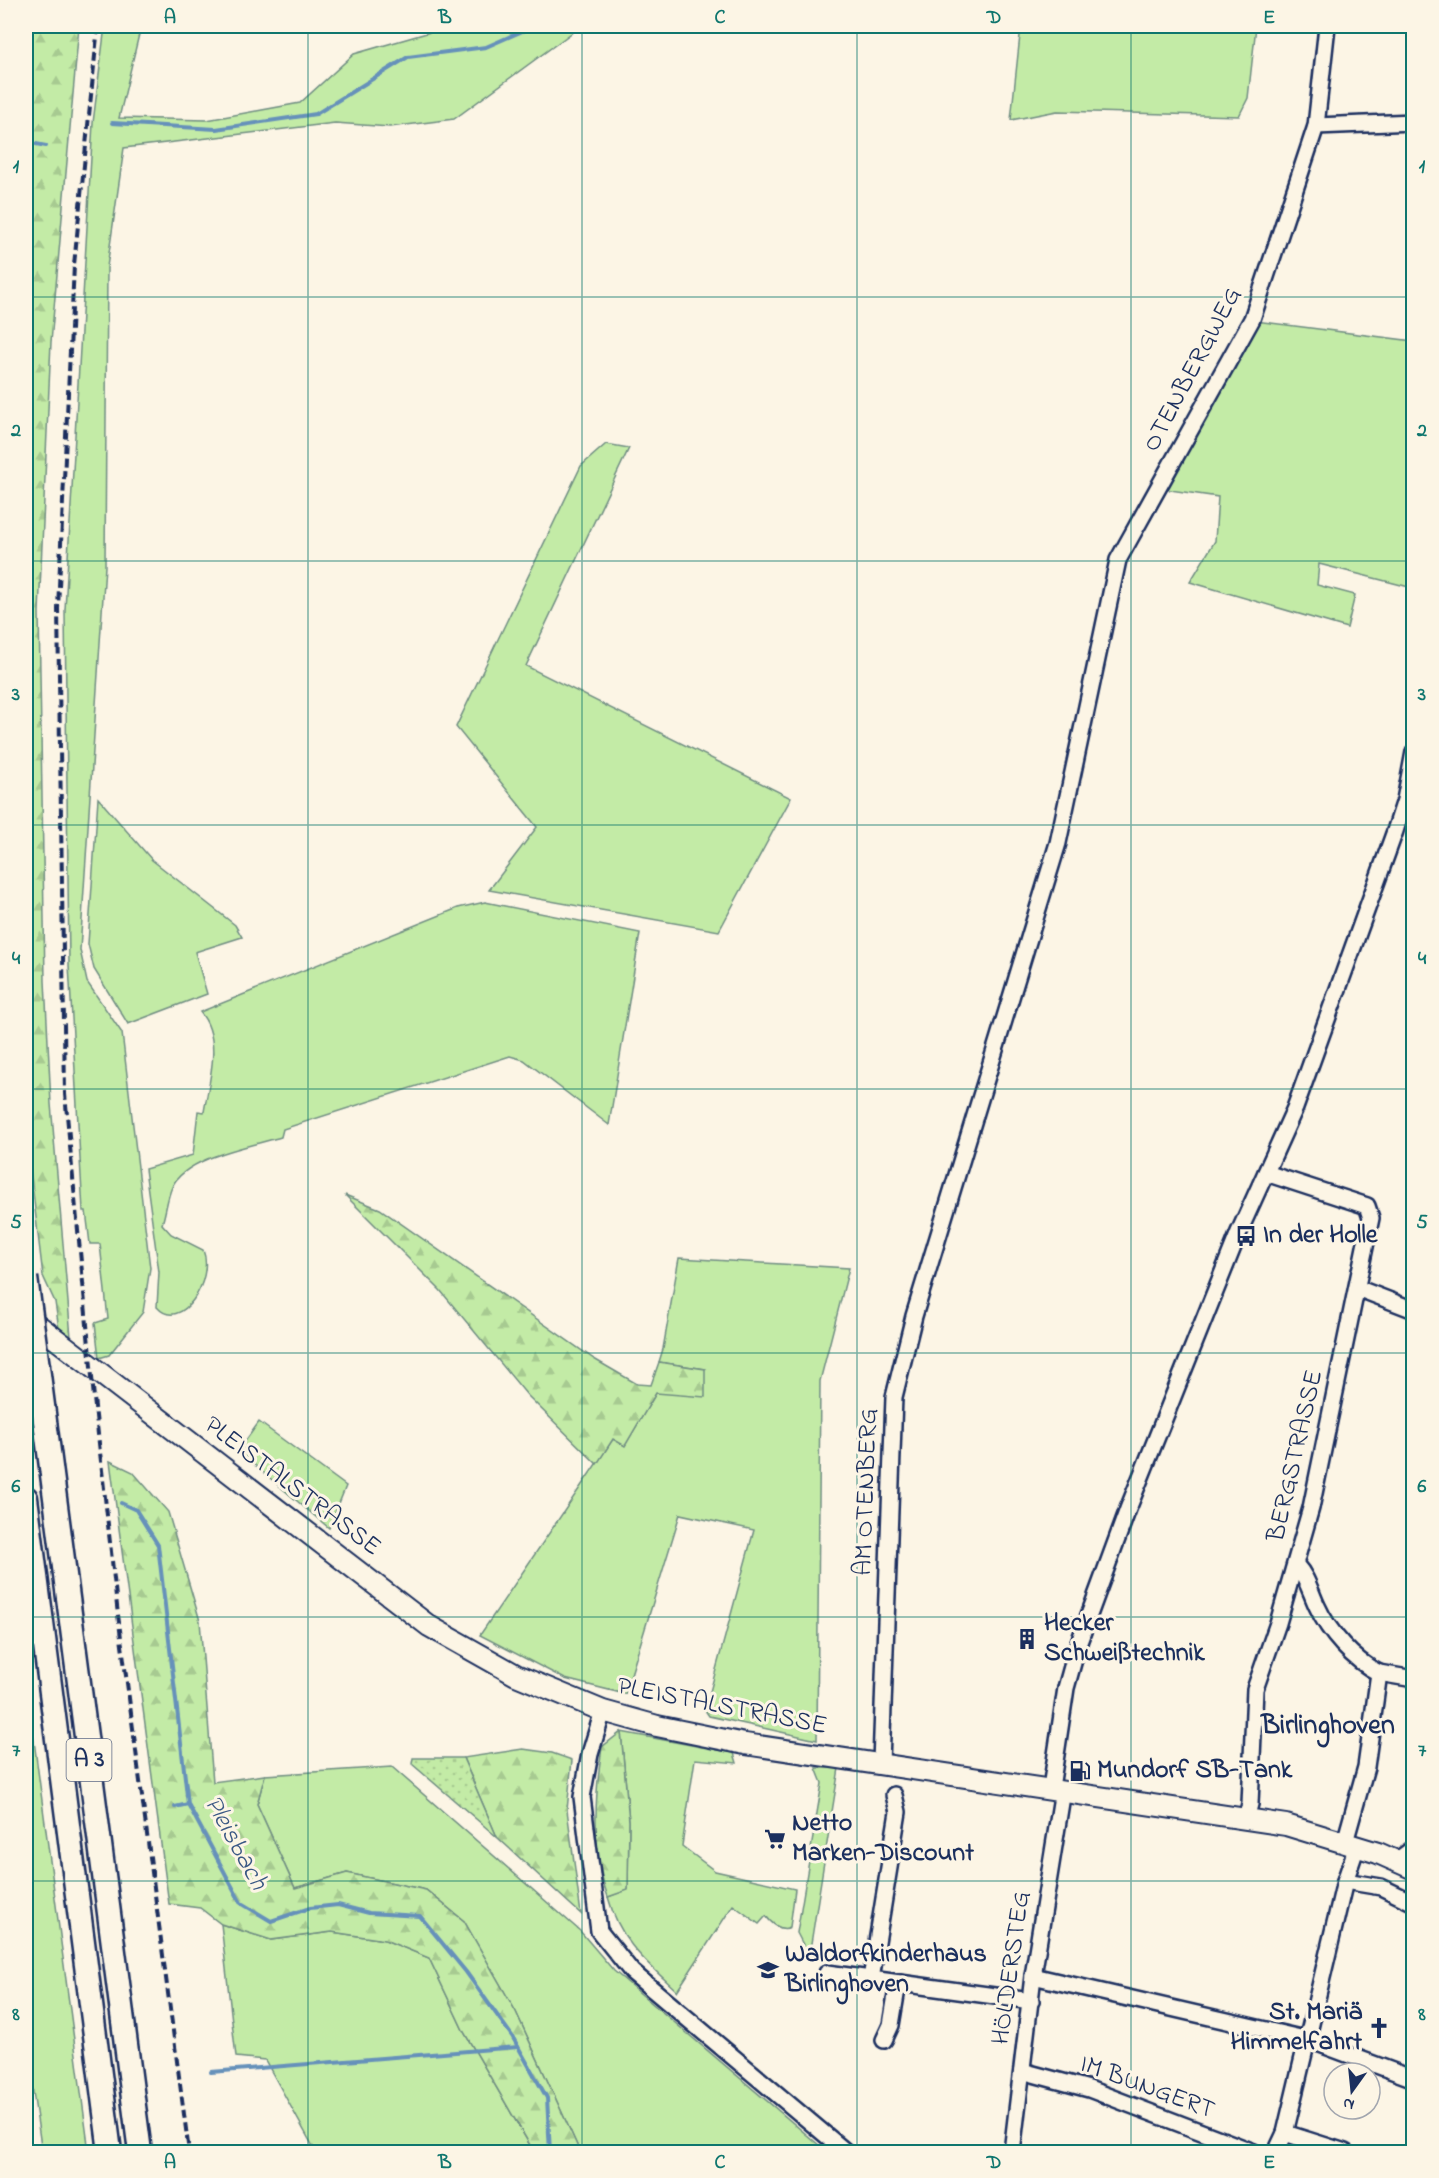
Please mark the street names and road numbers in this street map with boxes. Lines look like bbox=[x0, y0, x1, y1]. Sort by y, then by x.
street label: OTENBERGWEG bbox=[1134, 281, 1252, 459]
street label: BERGSTRASSE bbox=[1258, 1366, 1334, 1547]
street label: AM OTENBERG bbox=[845, 1407, 889, 1577]
street label: PLEISTALSTRASSE bbox=[195, 1408, 389, 1566]
street label: PLEISTALSTRASSE bbox=[614, 1668, 830, 1746]
road number: A 3 bbox=[66, 1739, 112, 1781]
street label: HÖLDERSTEG bbox=[982, 1889, 1042, 2047]
street label: IM BUNGERT bbox=[1074, 2046, 1220, 2130]

